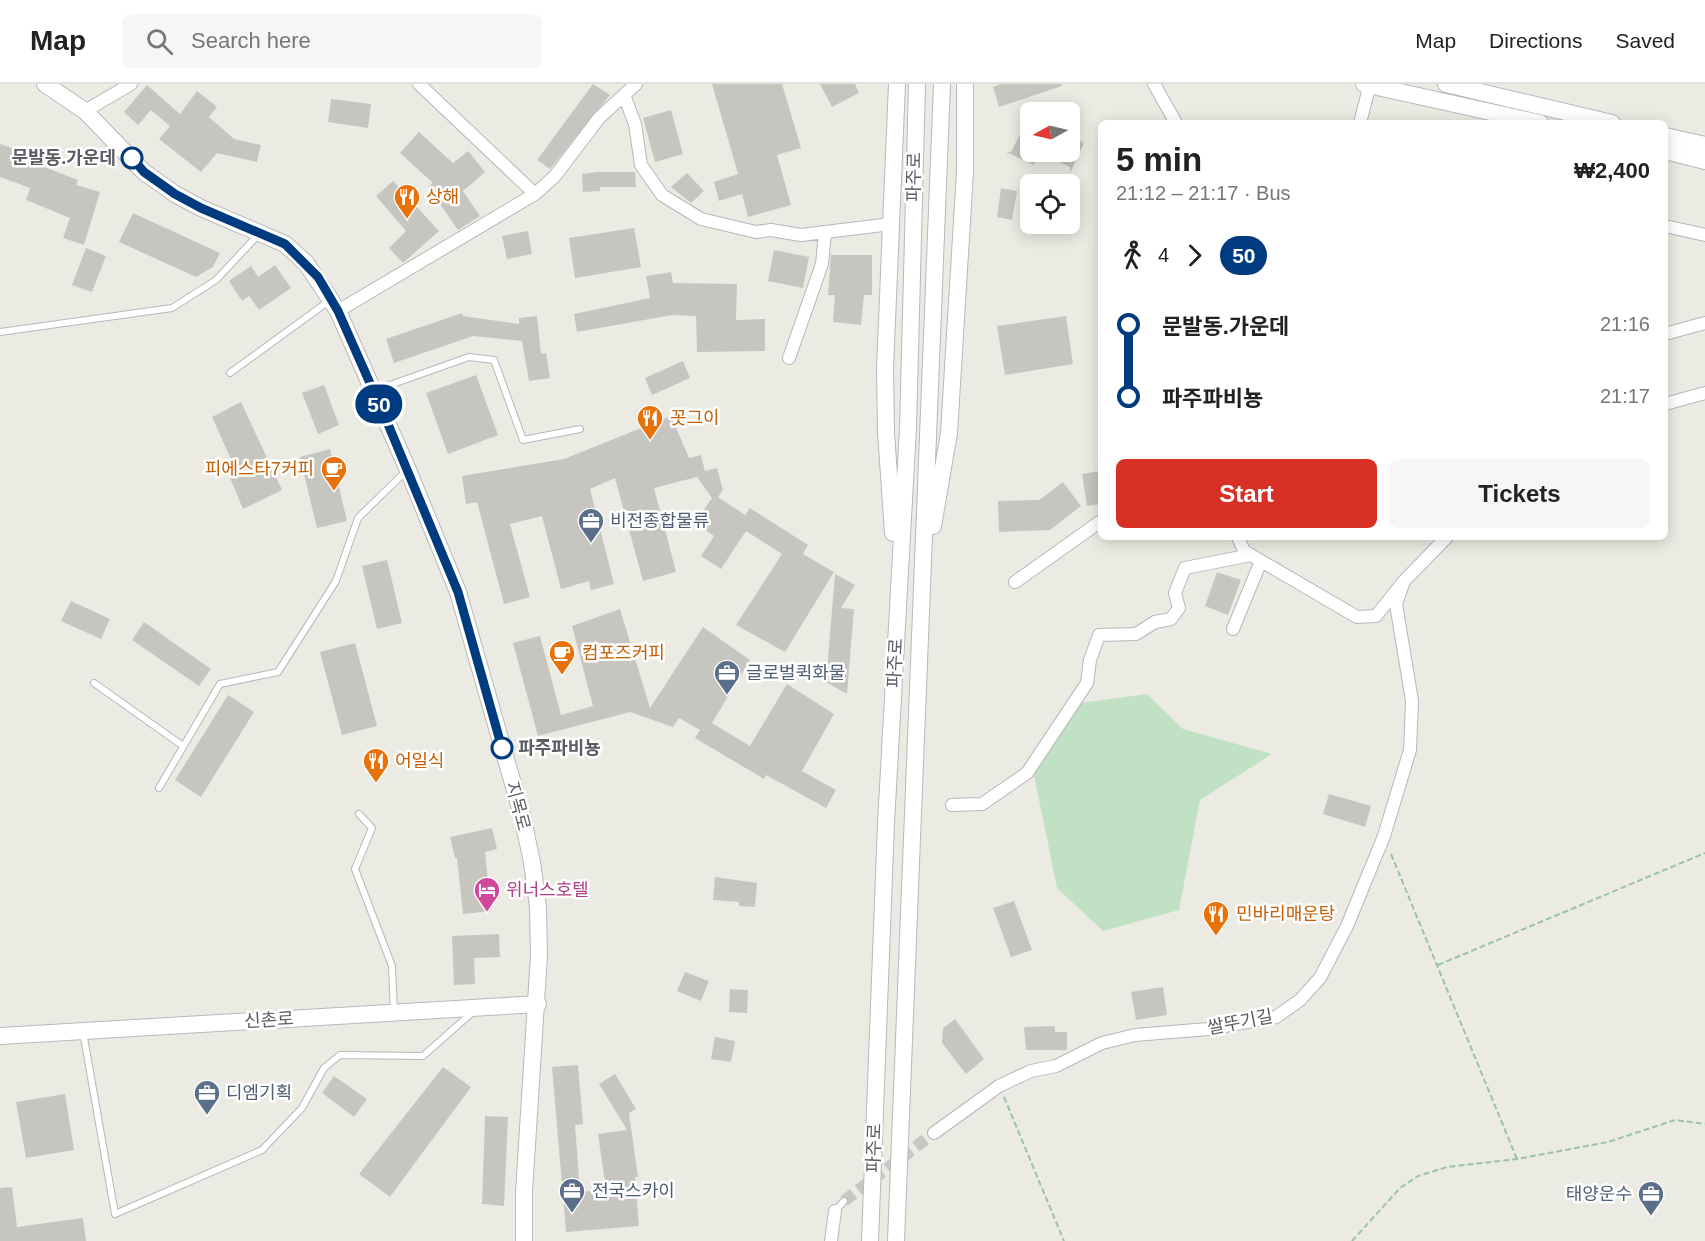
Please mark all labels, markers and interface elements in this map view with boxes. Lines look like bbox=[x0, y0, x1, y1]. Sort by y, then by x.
search box bbox=[122, 14, 542, 68]
text: Map bbox=[30, 25, 86, 56]
icon: search bbox=[143, 25, 176, 58]
text: Search here bbox=[191, 28, 311, 53]
text: Map bbox=[1415, 29, 1456, 52]
text: Directions bbox=[1489, 29, 1582, 52]
text: Saved bbox=[1615, 29, 1675, 52]
north arrow bbox=[1020, 102, 1080, 162]
map controls bbox=[1020, 102, 1080, 234]
text: 5 min bbox=[1116, 141, 1202, 178]
marker: 문발동.가운데 bbox=[121, 147, 143, 169]
place label: 문발동.가운데 bbox=[12, 148, 116, 168]
street label: 파주로 bbox=[904, 152, 924, 202]
text: ₩2,400 bbox=[1574, 158, 1650, 183]
button: locate bbox=[1020, 174, 1080, 234]
restaurant icon: 상해 bbox=[392, 182, 422, 220]
text: 21:12 – 21:17 · Bus bbox=[1116, 182, 1291, 204]
place label: 상해 bbox=[426, 187, 459, 207]
icon: walk bbox=[1116, 239, 1149, 272]
icon: forward bbox=[1178, 239, 1211, 272]
text: 4 bbox=[1158, 244, 1169, 266]
text: 50 bbox=[1232, 244, 1255, 267]
text: 21:16 bbox=[1600, 313, 1650, 335]
text: 문발동.가운데 bbox=[1162, 314, 1290, 339]
line badge: 50 bbox=[352, 384, 406, 424]
text: 21:17 bbox=[1600, 385, 1650, 407]
text: 파주파비뇽 bbox=[1162, 386, 1263, 411]
text: 50 bbox=[367, 393, 391, 416]
restaurant icon: 꼿그이 bbox=[635, 403, 665, 441]
place label: 꼿그이 bbox=[670, 408, 720, 428]
cafe icon: 피에스타7커피 bbox=[319, 454, 349, 492]
place label: 피에스타7커피 bbox=[205, 459, 314, 479]
button: Start bbox=[1116, 459, 1377, 528]
button: Tickets bbox=[1389, 459, 1650, 528]
office icon: 비전종합물류 bbox=[576, 506, 606, 544]
place label: 비전종합물류 bbox=[610, 511, 709, 531]
cafe icon: 컴포즈커피 bbox=[547, 638, 577, 676]
street label: 파주로 bbox=[884, 638, 906, 688]
place label: 컴포즈커피 bbox=[582, 643, 665, 663]
office icon: 글로벌퀵화물 bbox=[712, 658, 742, 696]
place label: 글로벌퀵화물 bbox=[746, 663, 845, 683]
marker: 파주파비뇽 bbox=[491, 737, 513, 759]
place label: 파주파비뇽 bbox=[518, 738, 601, 758]
restaurant icon: 어일식 bbox=[361, 746, 391, 784]
place label: 어일식 bbox=[395, 751, 445, 771]
street label: 지목로 bbox=[502, 779, 534, 833]
hotel icon: 위너스호텔 bbox=[472, 875, 502, 913]
place label: 위너스호텔 bbox=[506, 880, 589, 900]
restaurant icon: 민바리매운탕 bbox=[1201, 899, 1231, 937]
place label: 민바리매운탕 bbox=[1236, 904, 1335, 924]
street label: 쌀뚜기길 bbox=[1206, 1006, 1274, 1038]
street label: 신촌로 bbox=[244, 1009, 294, 1031]
office icon: 디엠기획 bbox=[192, 1078, 222, 1116]
place label: 디엠기획 bbox=[226, 1083, 292, 1103]
street label: 파주로 bbox=[863, 1123, 885, 1173]
office icon: 전국스카이 bbox=[557, 1176, 587, 1214]
office icon: 태양운수 bbox=[1636, 1179, 1666, 1217]
place label: 전국스카이 bbox=[592, 1181, 675, 1201]
place label: 태양운수 bbox=[1566, 1184, 1632, 1204]

